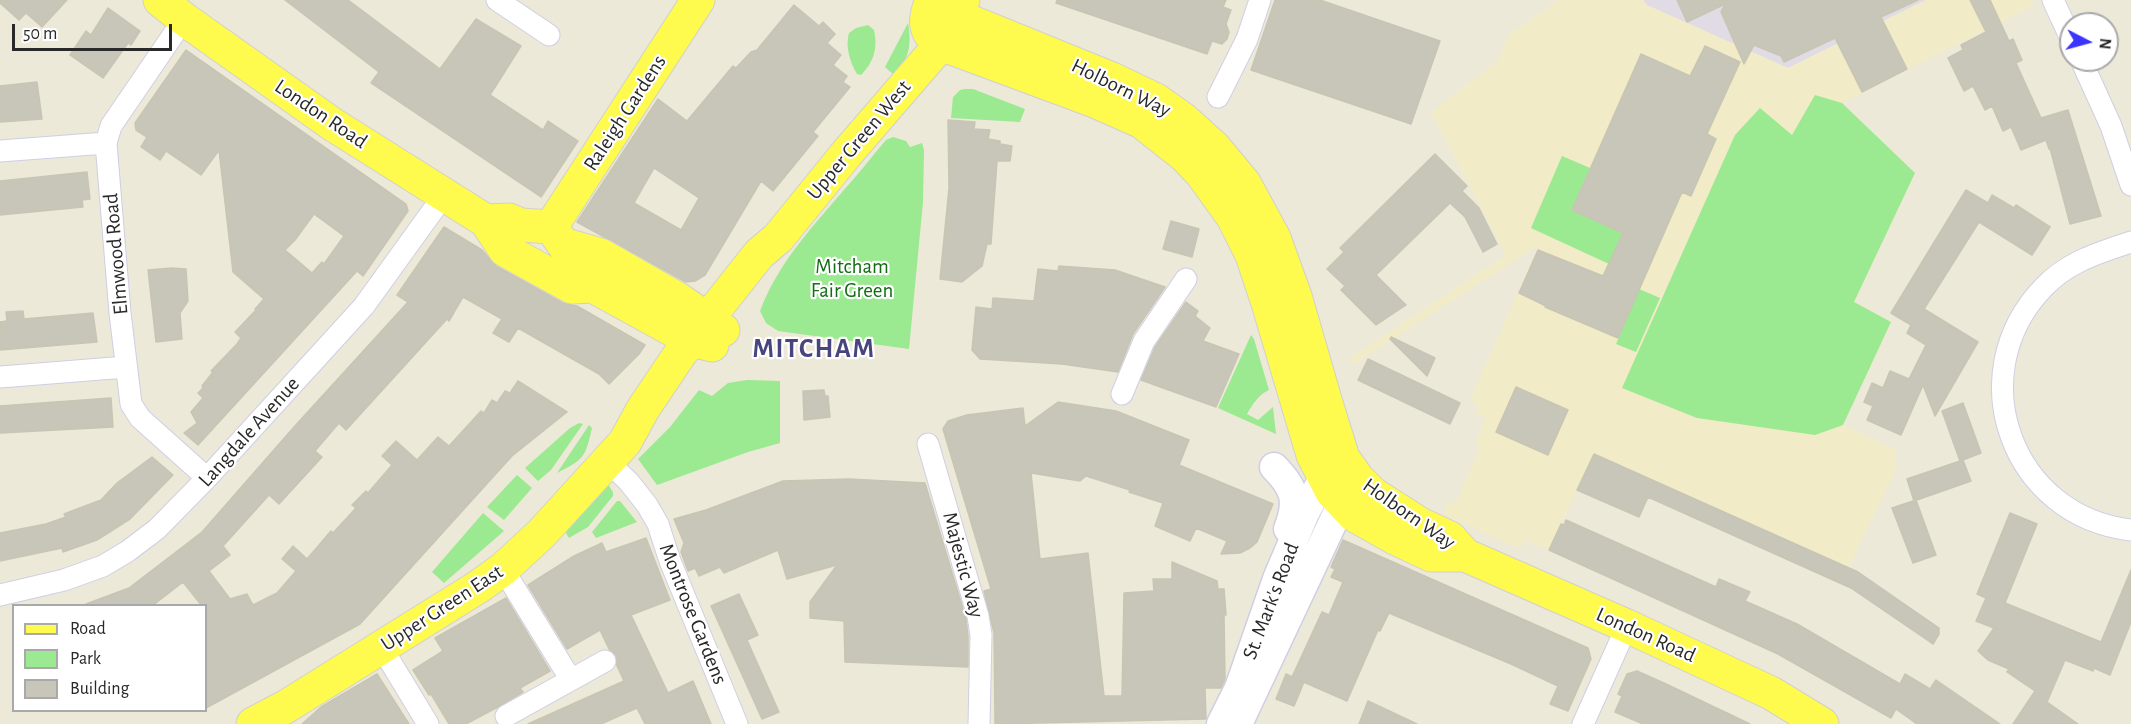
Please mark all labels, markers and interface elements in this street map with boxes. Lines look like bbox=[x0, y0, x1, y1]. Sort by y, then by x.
scale bar bbox=[15, 12, 176, 50]
north arrow bbox=[2059, 12, 2119, 72]
text: 50 m bbox=[23, 25, 57, 43]
text: N bbox=[2096, 37, 2113, 50]
street label: Raleigh Gardens bbox=[578, 50, 672, 176]
street label: Holborn Way bbox=[1067, 53, 1175, 123]
street label: London Road bbox=[270, 74, 372, 154]
street label: Upper Green West bbox=[802, 75, 916, 205]
street label: Elmwood Road bbox=[98, 192, 134, 316]
park label: Mitcham Fair Green bbox=[811, 254, 893, 304]
district label: MITCHAM bbox=[752, 333, 876, 365]
street label: Langdale Avenue bbox=[193, 372, 305, 492]
street label: Holborn Way bbox=[1358, 473, 1460, 555]
street label: Majestic Way bbox=[937, 509, 989, 621]
street label: St. Mark's Road bbox=[1237, 539, 1305, 663]
street label: Montrose Gardens bbox=[653, 540, 733, 688]
street label: Upper Green East bbox=[376, 559, 508, 657]
street label: London Road bbox=[1592, 602, 1700, 668]
legend bbox=[12, 604, 207, 712]
text: Road bbox=[70, 620, 106, 638]
text: Park bbox=[70, 650, 101, 668]
text: Building bbox=[70, 680, 129, 698]

